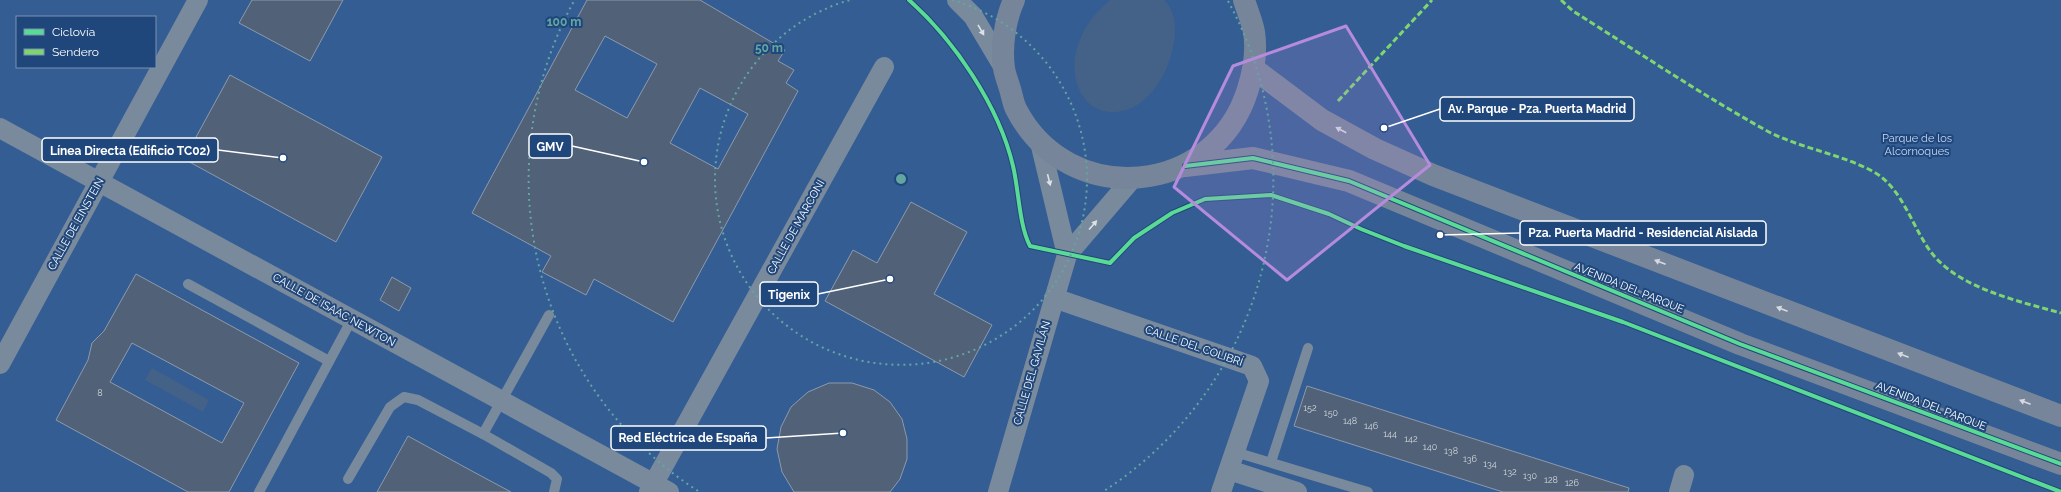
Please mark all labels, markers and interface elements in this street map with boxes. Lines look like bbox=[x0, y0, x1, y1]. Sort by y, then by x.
text: 100 m bbox=[547, 15, 581, 29]
legend bbox=[16, 16, 156, 68]
one-way arrow bbox=[978, 24, 985, 36]
text: Ciclovía bbox=[52, 25, 95, 39]
text: 50 m bbox=[755, 41, 783, 55]
text: Sendero bbox=[52, 45, 99, 59]
callout: Av. Parque - Pza. Puerta Madrid bbox=[1440, 97, 1634, 121]
text: Av. Parque - Pza. Puerta Madrid bbox=[1448, 102, 1626, 116]
one-way arrow bbox=[1335, 127, 1347, 133]
park label: Parque de los Alcornoques bbox=[1882, 132, 1952, 158]
callout: GMV bbox=[529, 134, 572, 158]
callout: Línea Directa (Edificio TC02) bbox=[42, 138, 218, 162]
text: GMV bbox=[536, 140, 564, 154]
text: Línea Directa (Edificio TC02) bbox=[50, 144, 210, 158]
centre of rings bbox=[894, 172, 908, 186]
one-way arrow bbox=[1046, 174, 1052, 186]
street label: CALLE DE EINSTEIN bbox=[45, 175, 107, 273]
street label: CALLE DE MARCONI bbox=[765, 178, 827, 276]
one-way arrow bbox=[1088, 221, 1097, 230]
callout: Pza. Puerta Madrid - Residencial Aislada bbox=[1520, 221, 1766, 245]
text: Pza. Puerta Madrid - Residencial Aislada bbox=[1528, 226, 1758, 240]
one-way arrow bbox=[1654, 259, 1666, 265]
street label: AVENIDA DEL PARQUE bbox=[1572, 260, 1686, 316]
street label: CALLE DE ISAAC NEWTON bbox=[270, 271, 398, 349]
callout: Tigenix bbox=[760, 282, 818, 306]
text: Tigenix bbox=[768, 288, 811, 302]
one-way arrow bbox=[1775, 305, 1787, 311]
street label: CALLE DEL GAVILÁN bbox=[1010, 319, 1053, 427]
street label: CALLE DEL COLIBRÍ bbox=[1143, 322, 1245, 369]
one-way arrow bbox=[1897, 352, 1909, 358]
street label: AVENIDA DEL PARQUE bbox=[1874, 379, 1988, 433]
house number: 8 bbox=[97, 388, 103, 398]
one-way arrow bbox=[2018, 398, 2030, 404]
house number: 152 bbox=[1303, 403, 1317, 413]
house number: 150 bbox=[1324, 408, 1339, 418]
house number: 148 bbox=[1343, 416, 1357, 426]
house number: 146 bbox=[1364, 421, 1379, 431]
callout: Red Eléctrica de España bbox=[611, 426, 766, 450]
house number: 144 bbox=[1383, 429, 1397, 439]
text: Red Eléctrica de España bbox=[619, 431, 758, 445]
house number: 142 bbox=[1404, 434, 1418, 444]
house number: 140 bbox=[1423, 442, 1438, 452]
house number: 138 bbox=[1444, 446, 1458, 456]
house number: 136 bbox=[1463, 454, 1478, 464]
house number: 134 bbox=[1483, 459, 1497, 469]
house number: 132 bbox=[1503, 467, 1517, 477]
house number: 130 bbox=[1523, 471, 1538, 481]
house number: 128 bbox=[1544, 475, 1558, 485]
house number: 126 bbox=[1565, 478, 1580, 488]

